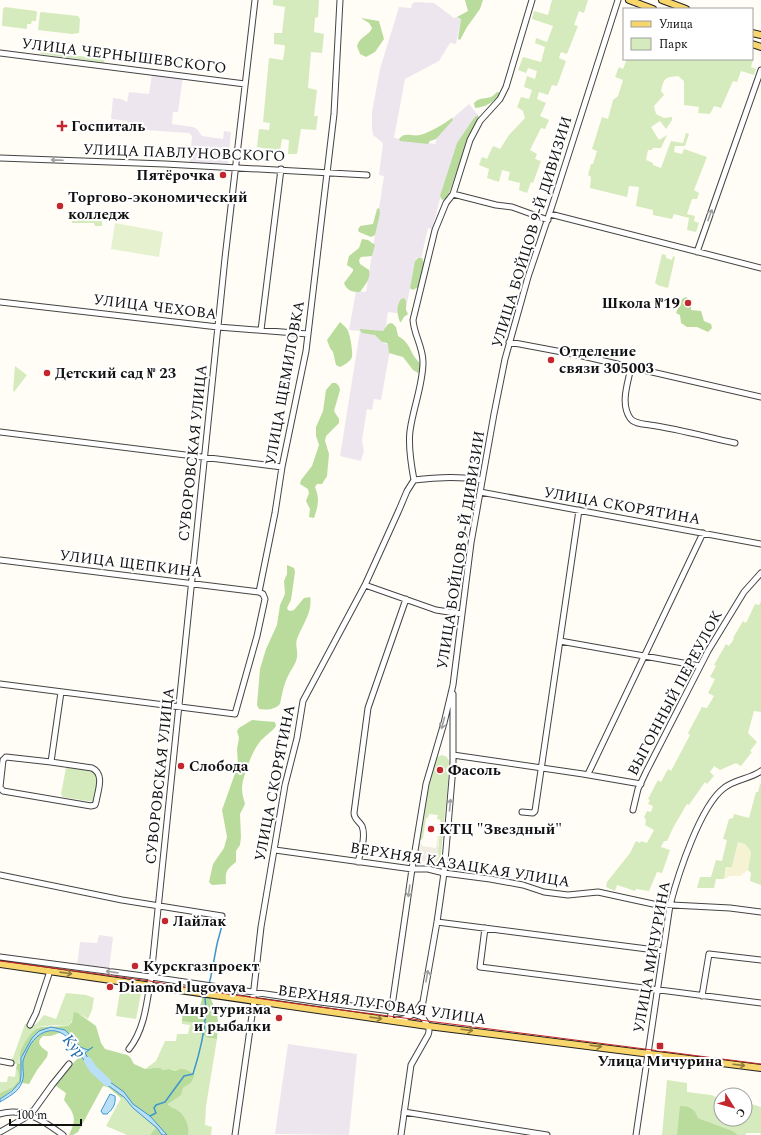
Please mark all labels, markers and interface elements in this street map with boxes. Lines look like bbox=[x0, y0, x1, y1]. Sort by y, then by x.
legend bbox=[623, 8, 753, 60]
text: Улица bbox=[659, 15, 693, 34]
street label: УЛИЦА ЧЕРНЫШЕВСКОГО bbox=[20, 32, 228, 80]
text: Парк bbox=[659, 35, 688, 54]
street label: УЛИЦА БОЙЦОВ 9-Й ДИВИЗИИ bbox=[486, 113, 578, 351]
place label: Госпиталь bbox=[71, 115, 145, 138]
marker: Госпиталь bbox=[56, 120, 68, 132]
street label: УЛИЦА ПАВЛУНОВСКОГО bbox=[82, 138, 286, 168]
one-way arrow bbox=[51, 156, 64, 164]
place label: Пятёрочка bbox=[136, 164, 215, 187]
marker: Пятёрочка bbox=[218, 170, 228, 180]
place label: Торгово-экономический колледж bbox=[68, 186, 248, 226]
marker: Торгово-экономический колледж bbox=[55, 201, 65, 211]
one-way arrow bbox=[707, 209, 714, 222]
street label: УЛИЦА ЧЕХОВА bbox=[92, 288, 218, 326]
place label: Школа №19 bbox=[602, 292, 680, 315]
marker: Школа №19 bbox=[683, 298, 693, 308]
street label: УЛИЦА ЩЕМИЛОВКА bbox=[259, 299, 311, 467]
place label: Отделение связи 305003 bbox=[559, 340, 654, 380]
marker: Отделение связи 305003 bbox=[546, 355, 556, 365]
place label: Детский сад № 23 bbox=[55, 362, 176, 385]
street label: СУВОРОВСКАЯ УЛИЦА bbox=[172, 363, 214, 543]
marker: Детский сад № 23 bbox=[42, 368, 52, 378]
street label: УЛИЦА БОЙЦОВ 9-Й ДИВИЗИИ bbox=[431, 429, 491, 671]
street label: УЛИЦА СКОРЯТИНА bbox=[542, 481, 702, 531]
street label: УЛИЦА ЩЕПКИНА bbox=[58, 544, 204, 584]
street label: ВЫГОННЫЙ ПЕРЕУЛОК bbox=[622, 606, 728, 780]
street label: СУВОРОВСКАЯ УЛИЦА bbox=[139, 686, 181, 866]
street label: УЛИЦА СКОРЯТИНА bbox=[249, 703, 301, 863]
one-way arrow bbox=[439, 717, 447, 730]
place label: Слобода bbox=[189, 755, 249, 778]
place label: Фасоль bbox=[448, 759, 501, 782]
marker: Слобода bbox=[176, 761, 186, 771]
marker: Фасоль bbox=[435, 765, 445, 775]
one-way arrow bbox=[446, 799, 453, 812]
place label: КТЦ "Звездный" bbox=[439, 818, 562, 841]
marker: КТЦ "Звездный" bbox=[426, 824, 436, 834]
street label: ВЕРХНЯЯ КАЗАЦКАЯ УЛИЦА bbox=[348, 836, 572, 894]
street label: УЛИЦА МИЧУРИНА bbox=[627, 879, 677, 1035]
one-way arrow bbox=[405, 884, 413, 897]
place label: Лайлак bbox=[173, 910, 226, 933]
marker: Лайлак bbox=[160, 916, 170, 926]
place label: Курскгазпроект bbox=[143, 955, 260, 978]
marker: Курскгазпроект bbox=[130, 961, 140, 971]
one-way arrow bbox=[106, 968, 119, 976]
one-way arrow bbox=[59, 969, 72, 977]
one-way arrow bbox=[423, 970, 431, 983]
place label: Diamond lugovaya bbox=[118, 976, 246, 999]
street label: ВЕРХНЯЯ ЛУГОВАЯ УЛИЦА bbox=[276, 979, 488, 1031]
marker: Diamond lugovaya bbox=[105, 982, 115, 992]
place label: Мир туризма и рыбалки bbox=[175, 998, 271, 1038]
marker: Мир туризма и рыбалки bbox=[274, 1013, 284, 1023]
one-way arrow bbox=[369, 1014, 382, 1022]
one-way arrow bbox=[460, 1027, 473, 1034]
water label: Кур bbox=[57, 1029, 91, 1063]
marker: Улица Мичурина bbox=[655, 1041, 665, 1051]
one-way arrow bbox=[589, 1042, 602, 1050]
place label: Улица Мичурина bbox=[598, 1050, 723, 1073]
one-way arrow bbox=[732, 1061, 745, 1069]
north arrow bbox=[713, 1087, 753, 1127]
scale bar bbox=[10, 1101, 81, 1127]
text: С bbox=[731, 1104, 750, 1121]
text: 100 m bbox=[16, 1106, 47, 1125]

